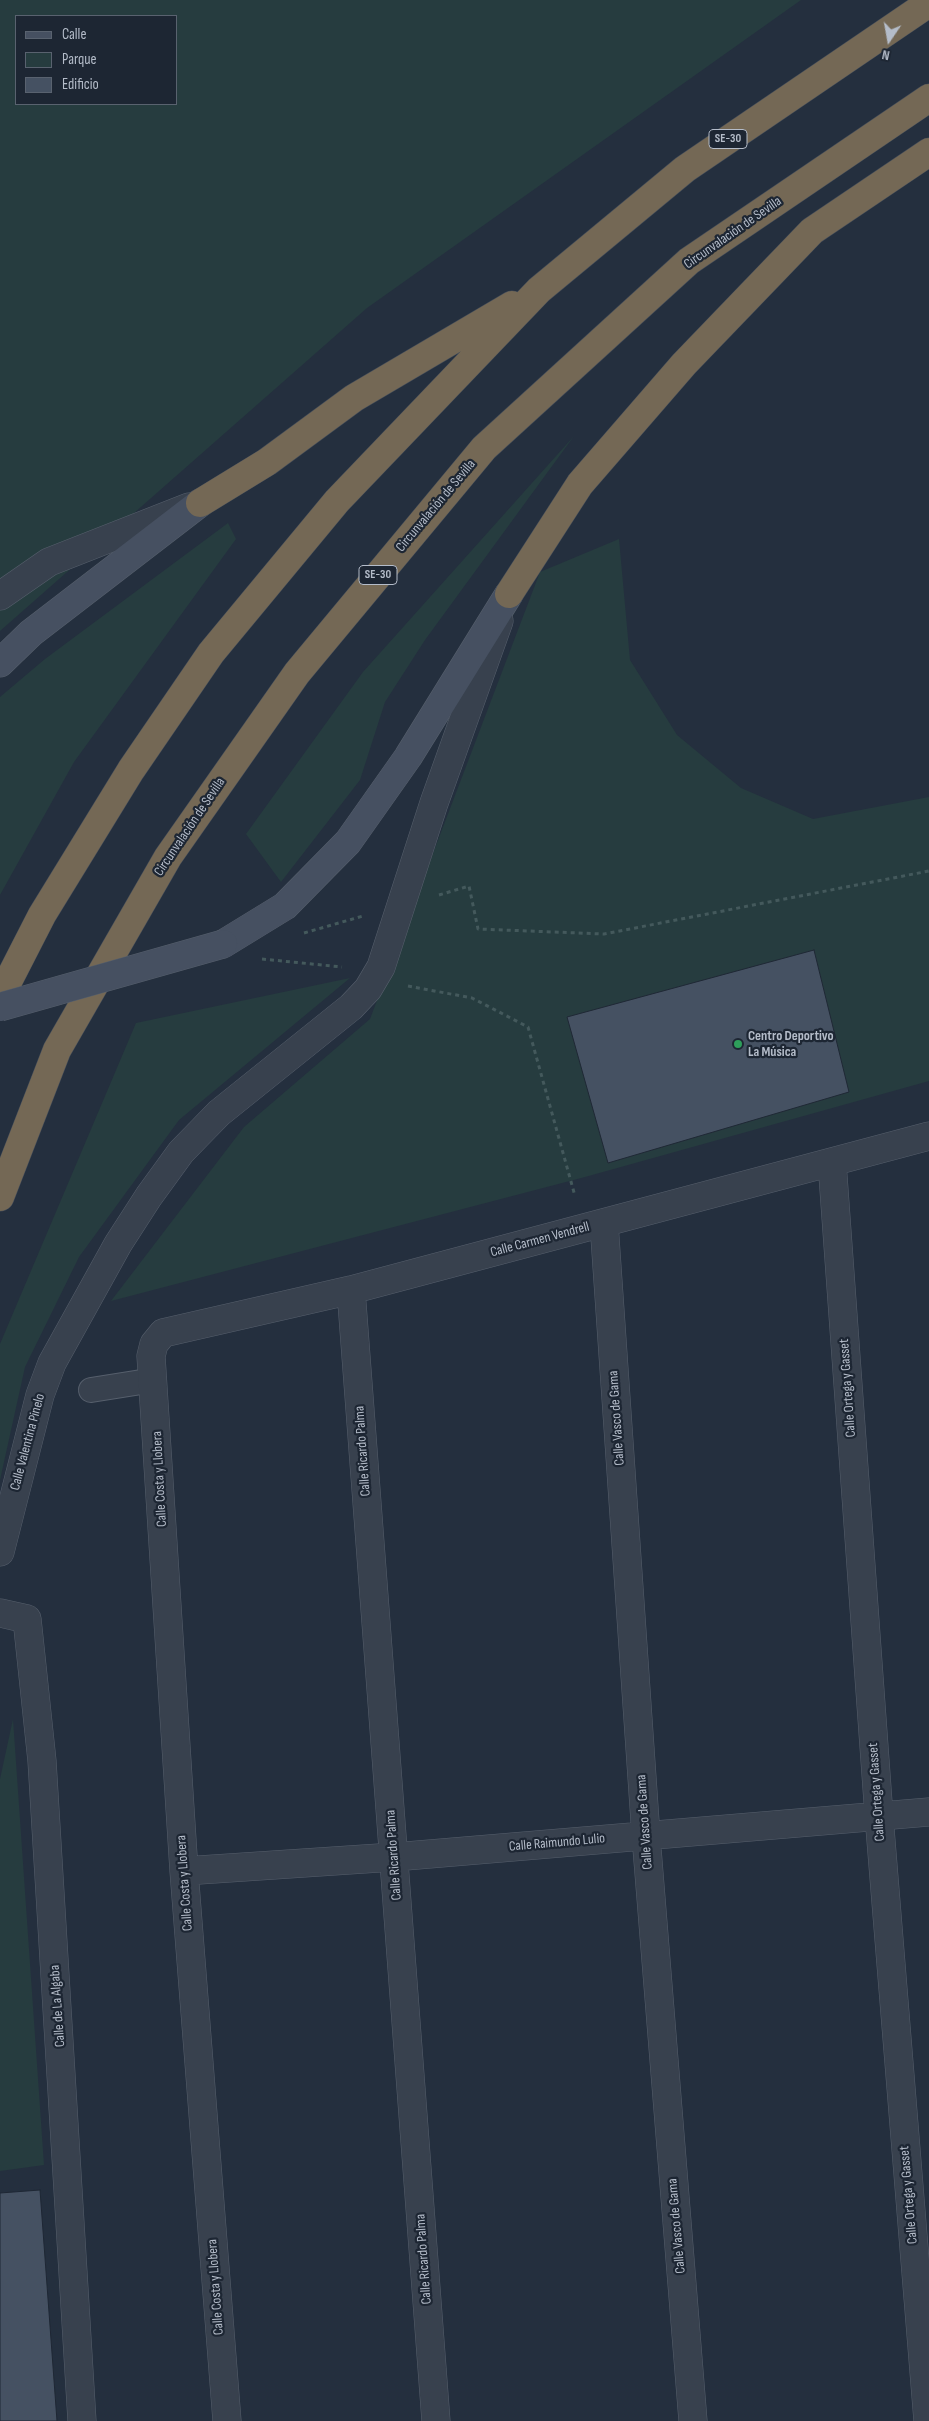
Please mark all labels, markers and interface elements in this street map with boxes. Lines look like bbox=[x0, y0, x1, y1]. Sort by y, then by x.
legend bbox=[15, 15, 178, 105]
north arrow bbox=[864, 15, 914, 65]
text: Calle bbox=[62, 25, 86, 44]
text: N bbox=[880, 46, 891, 64]
text: Parque bbox=[62, 50, 97, 69]
text: Edificio bbox=[62, 75, 99, 94]
road number: SE-30 bbox=[709, 130, 747, 148]
street label: Circunvalación de Sevilla bbox=[681, 193, 785, 273]
street label: Circunvalación de Sevilla bbox=[393, 456, 479, 556]
road number: SE-30 bbox=[359, 566, 397, 584]
street label: Circunvalación de Sevilla bbox=[151, 775, 229, 879]
place label: Centro Deportivo La Música bbox=[748, 1028, 834, 1060]
marker: Centro Deportivo La Música bbox=[732, 1038, 744, 1050]
street label: Calle Carmen Vendrell bbox=[489, 1219, 591, 1261]
street label: Calle Ortega y Gasset bbox=[836, 1338, 860, 1438]
street label: Calle Vasco de Gama bbox=[605, 1370, 629, 1466]
street label: Calle Valentina Pinelo bbox=[7, 1392, 49, 1492]
street label: Calle Ricardo Palma bbox=[351, 1405, 375, 1497]
street label: Calle Costa y Llobera bbox=[149, 1431, 171, 1527]
street label: Calle Ortega y Gasset bbox=[865, 1742, 889, 1842]
street label: Calle Vasco de Gama bbox=[633, 1774, 657, 1870]
street label: Calle Ricardo Palma bbox=[382, 1809, 406, 1901]
street label: Calle Raimundo Lulio bbox=[508, 1830, 606, 1856]
street label: Calle Costa y Llobera bbox=[173, 1834, 197, 1932]
street label: Calle de La Algaba bbox=[47, 1964, 69, 2048]
street label: Calle Ortega y Gasset bbox=[896, 2145, 922, 2245]
street label: Calle Vasco de Gama bbox=[664, 2178, 690, 2274]
street label: Calle Ricardo Palma bbox=[412, 2213, 436, 2305]
street label: Calle Costa y Llobera bbox=[204, 2238, 228, 2336]

